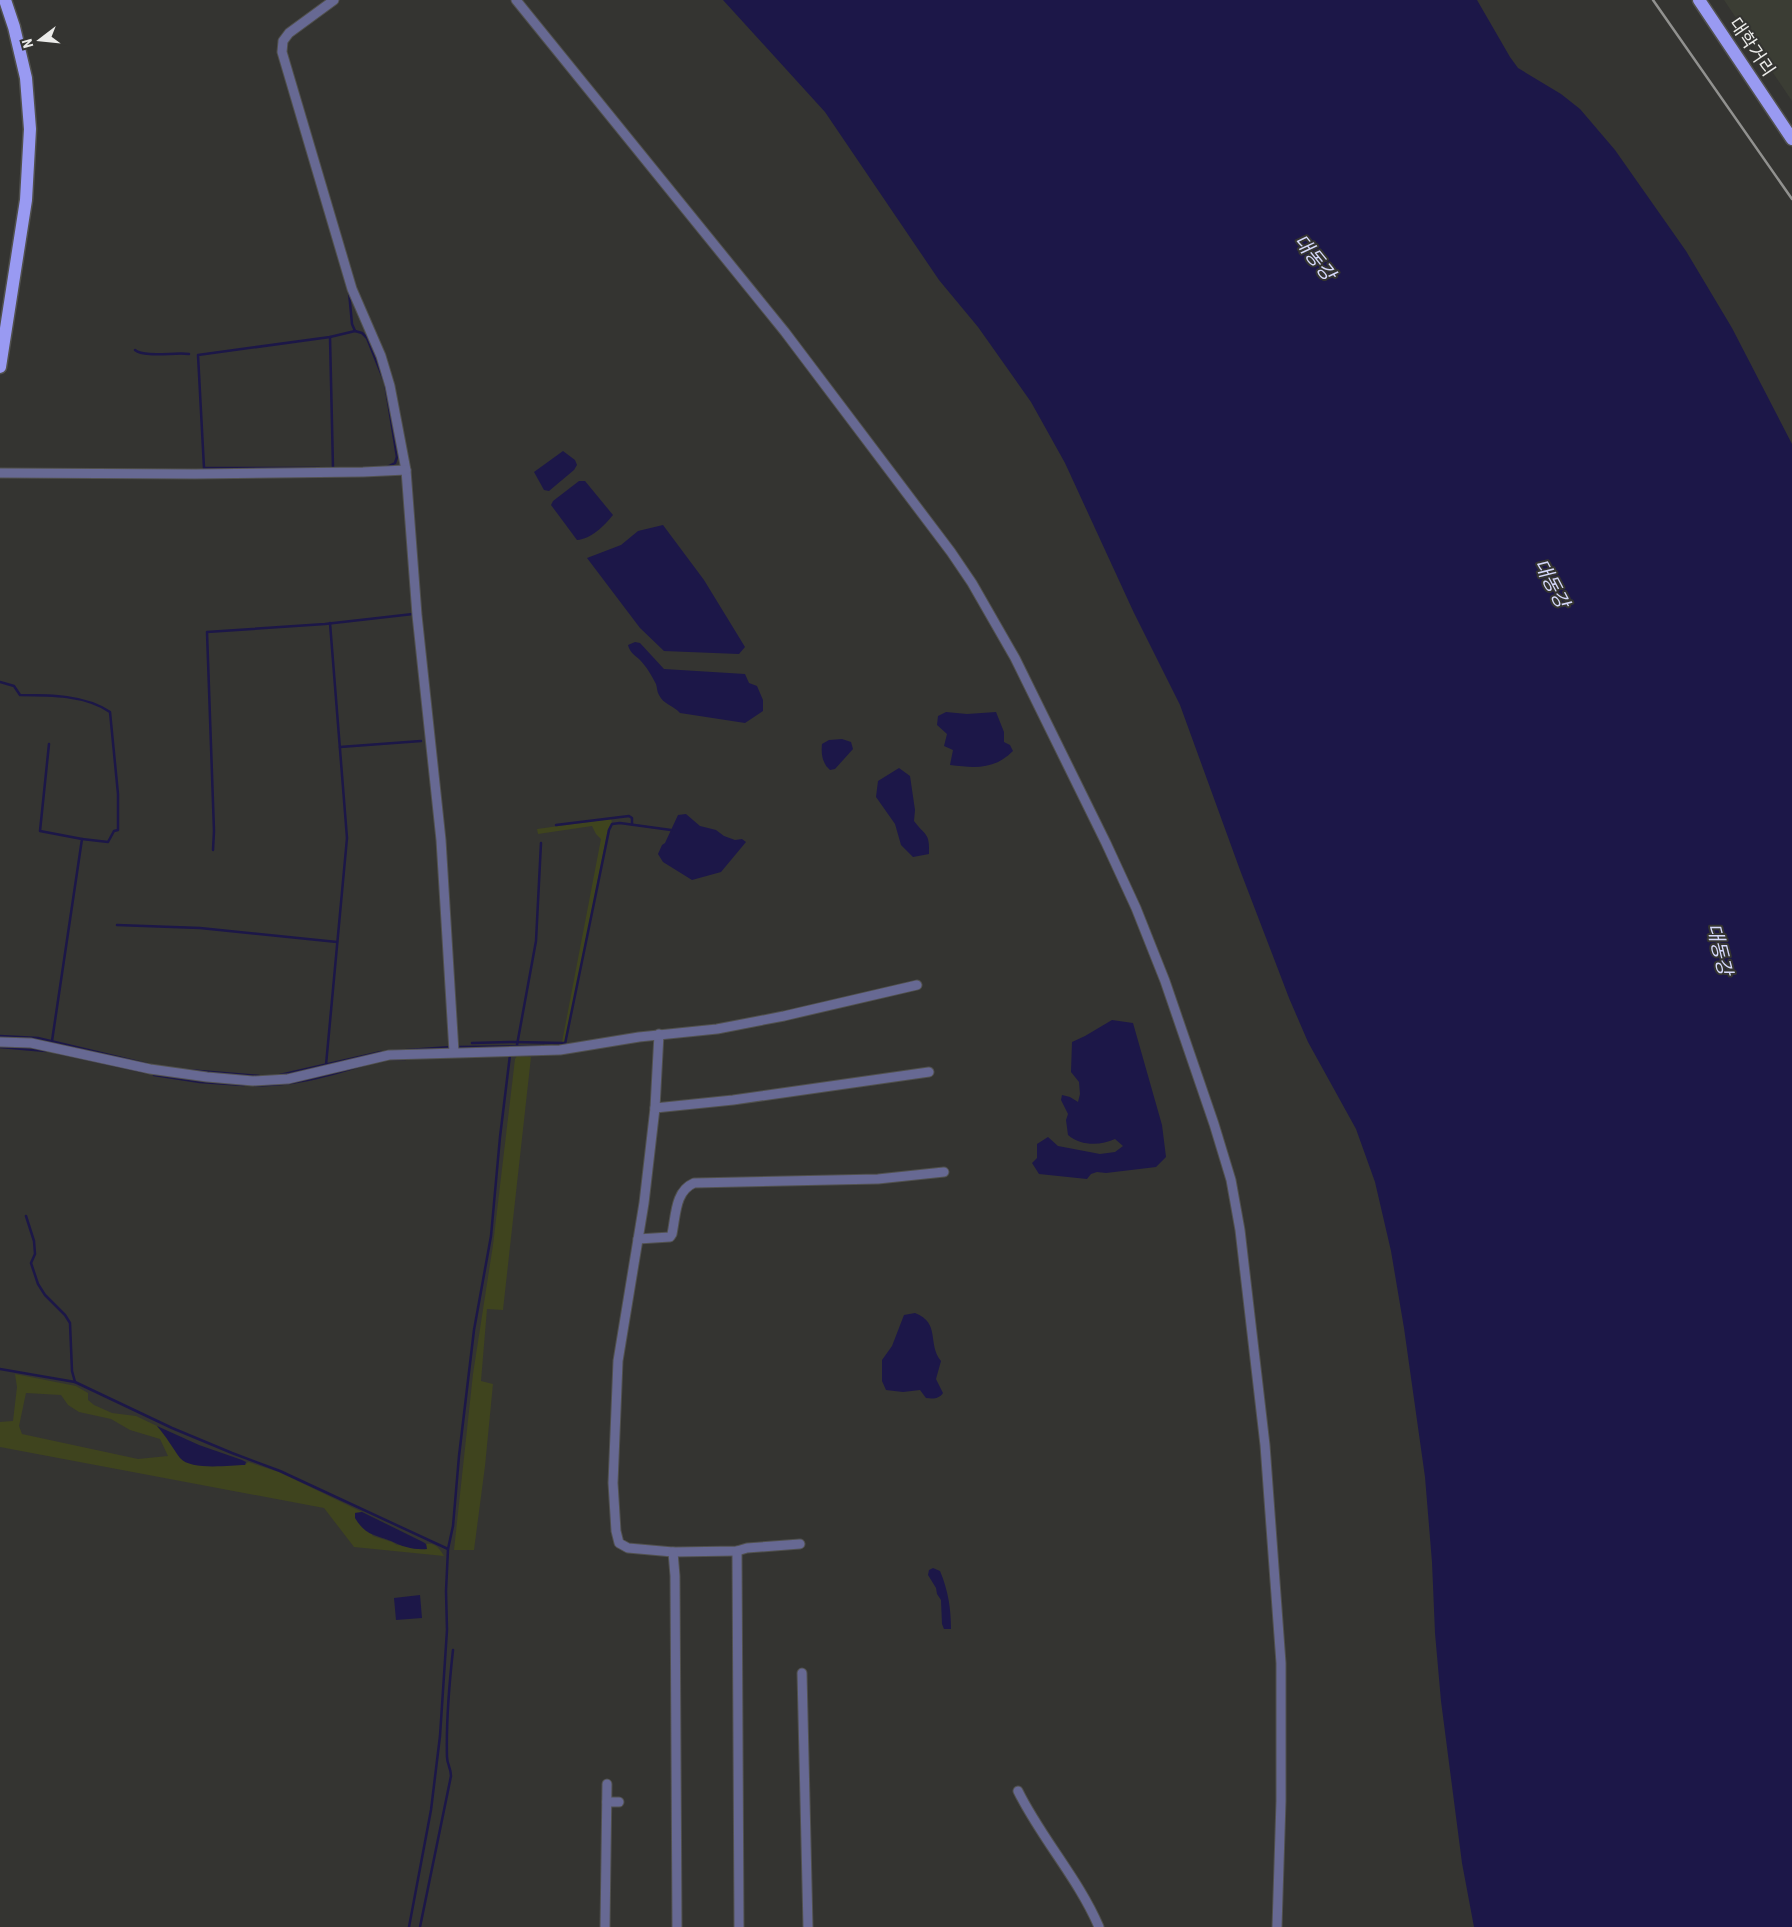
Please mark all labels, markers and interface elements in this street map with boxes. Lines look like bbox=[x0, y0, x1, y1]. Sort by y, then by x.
street label: 대학거리 bbox=[1725, 13, 1780, 80]
north arrow bbox=[15, 15, 65, 65]
text: N bbox=[19, 37, 36, 50]
water label: 대동강 bbox=[1289, 230, 1342, 287]
water label: 대동강 bbox=[1529, 555, 1575, 614]
water label: 대동강 bbox=[1702, 921, 1738, 980]

